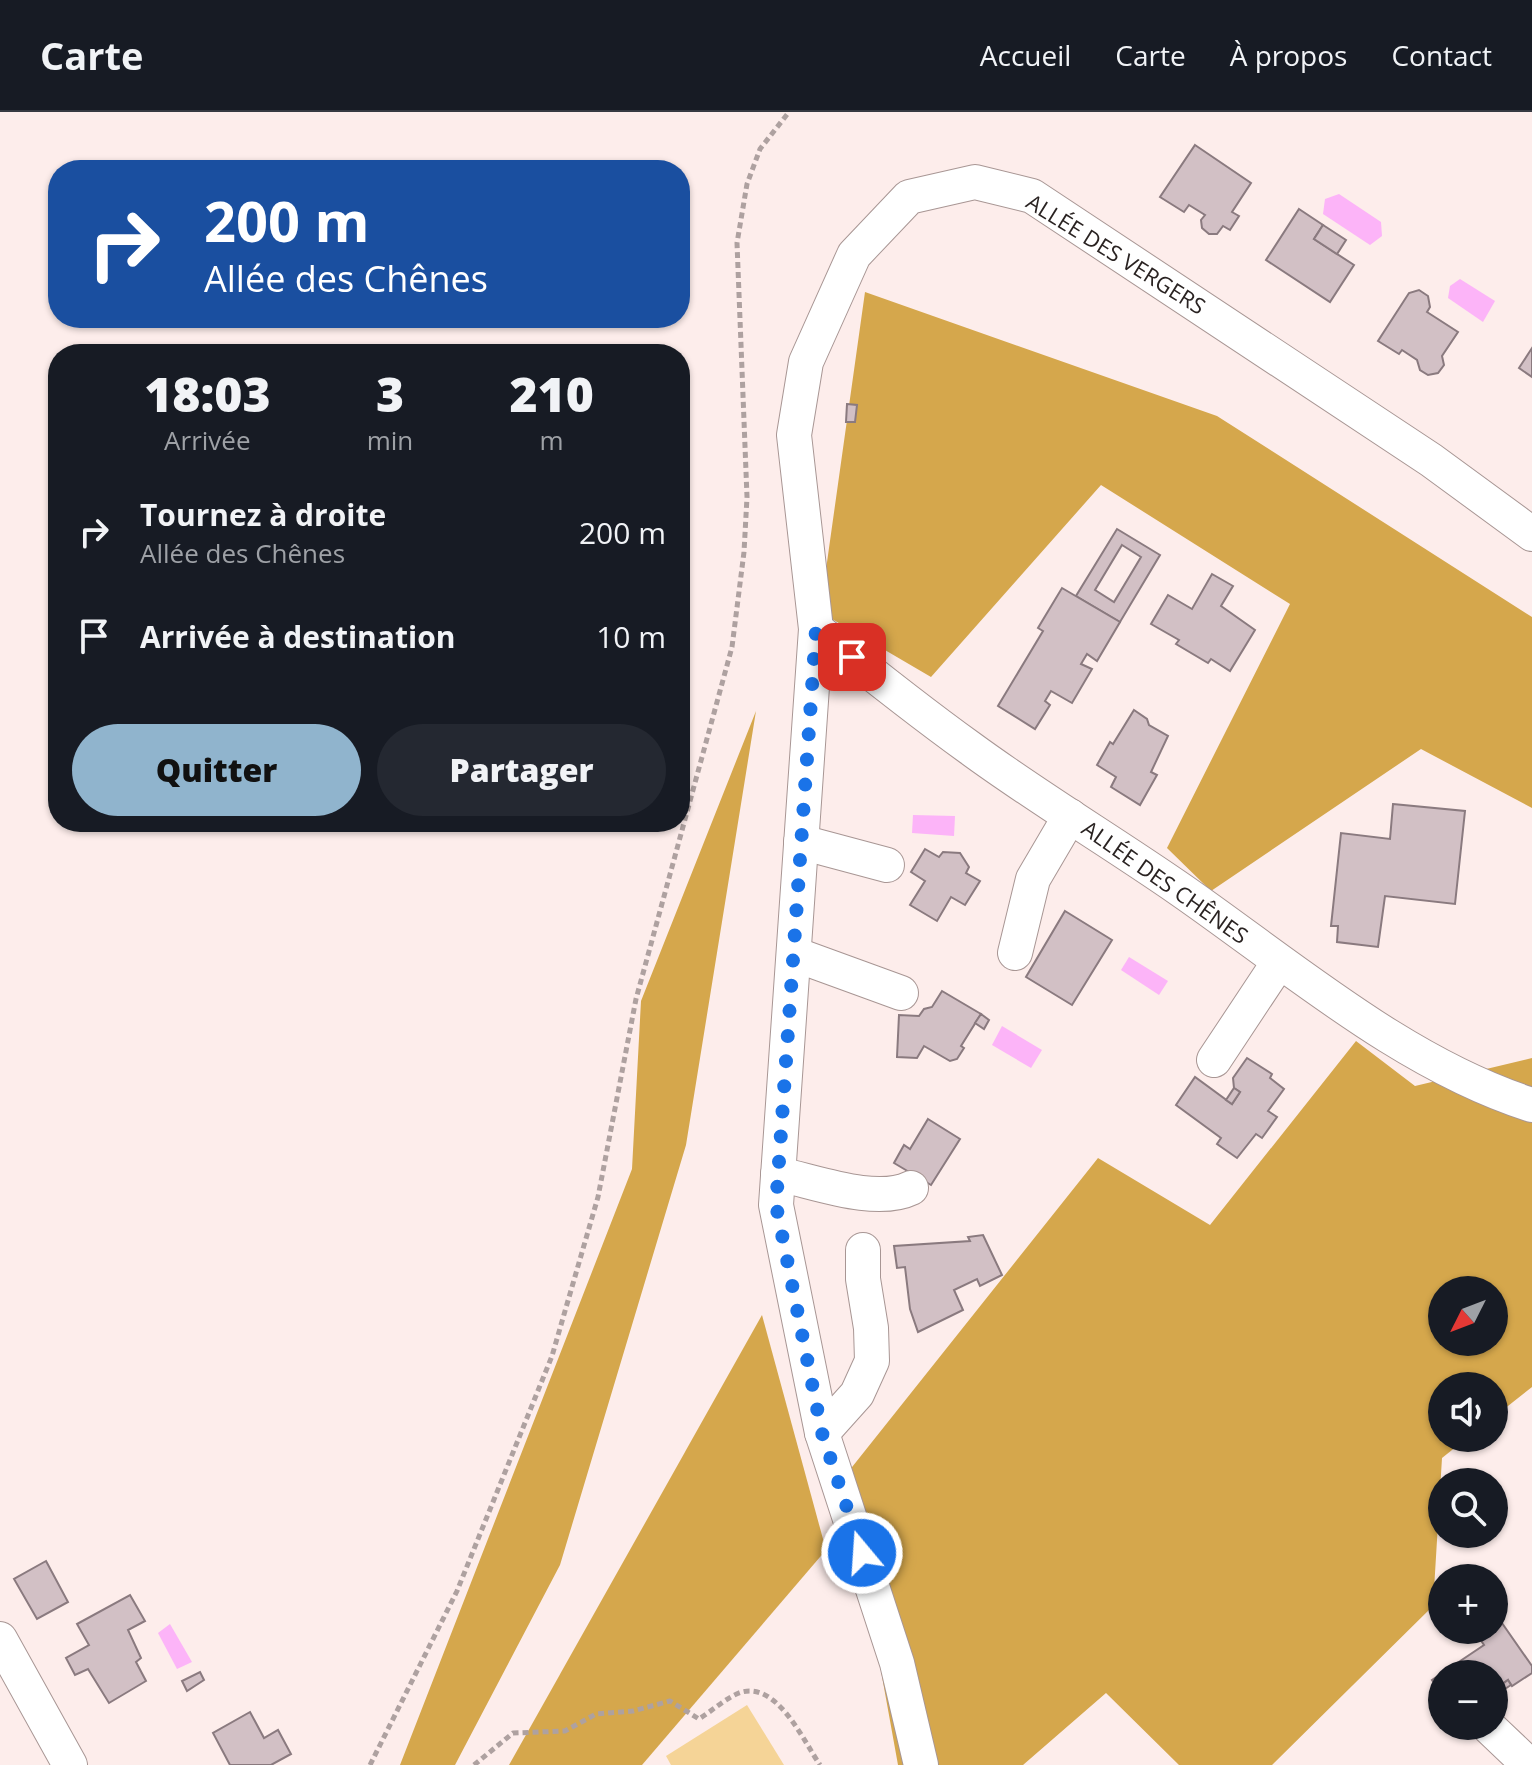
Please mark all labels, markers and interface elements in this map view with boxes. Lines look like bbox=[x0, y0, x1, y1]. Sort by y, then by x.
text: Carte bbox=[40, 29, 143, 81]
text: Accueil bbox=[980, 36, 1071, 74]
text: Carte bbox=[1115, 36, 1186, 74]
text: À propos bbox=[1230, 36, 1347, 74]
text: Contact bbox=[1391, 36, 1492, 74]
text: 200 m bbox=[204, 182, 370, 258]
street label: ALLÉE DES VERGERS bbox=[1021, 186, 1212, 320]
icon: right bbox=[72, 192, 176, 296]
text: Allée des Chênes bbox=[204, 254, 488, 303]
text: 18:03 bbox=[144, 361, 271, 426]
text: 3 bbox=[376, 361, 404, 426]
text: 210 bbox=[509, 361, 594, 426]
text: Arrivée bbox=[164, 422, 251, 458]
text: min bbox=[367, 422, 413, 458]
text: m bbox=[540, 422, 564, 458]
text: Tournez à droite bbox=[140, 494, 386, 535]
icon: right bbox=[72, 510, 116, 554]
text: 200 m bbox=[579, 512, 666, 553]
text: Allée des Chênes bbox=[140, 535, 345, 571]
icon: arrive bbox=[72, 614, 116, 658]
text: Arrivée à destination bbox=[140, 616, 455, 657]
text: 10 m bbox=[596, 616, 666, 657]
pin bbox=[818, 623, 886, 691]
icon: arrive bbox=[830, 635, 874, 679]
button: Quitter bbox=[72, 724, 361, 816]
button: Partager bbox=[377, 724, 666, 816]
street label: ALLÉE DES CHÊNES bbox=[1077, 813, 1255, 950]
north arrow bbox=[1428, 1276, 1508, 1356]
map controls bbox=[1428, 1276, 1508, 1740]
button: sound bbox=[1428, 1372, 1508, 1452]
button: search bbox=[1428, 1468, 1508, 1548]
position arrow bbox=[820, 1511, 904, 1595]
button: + bbox=[1428, 1564, 1508, 1644]
button: − bbox=[1428, 1660, 1508, 1740]

